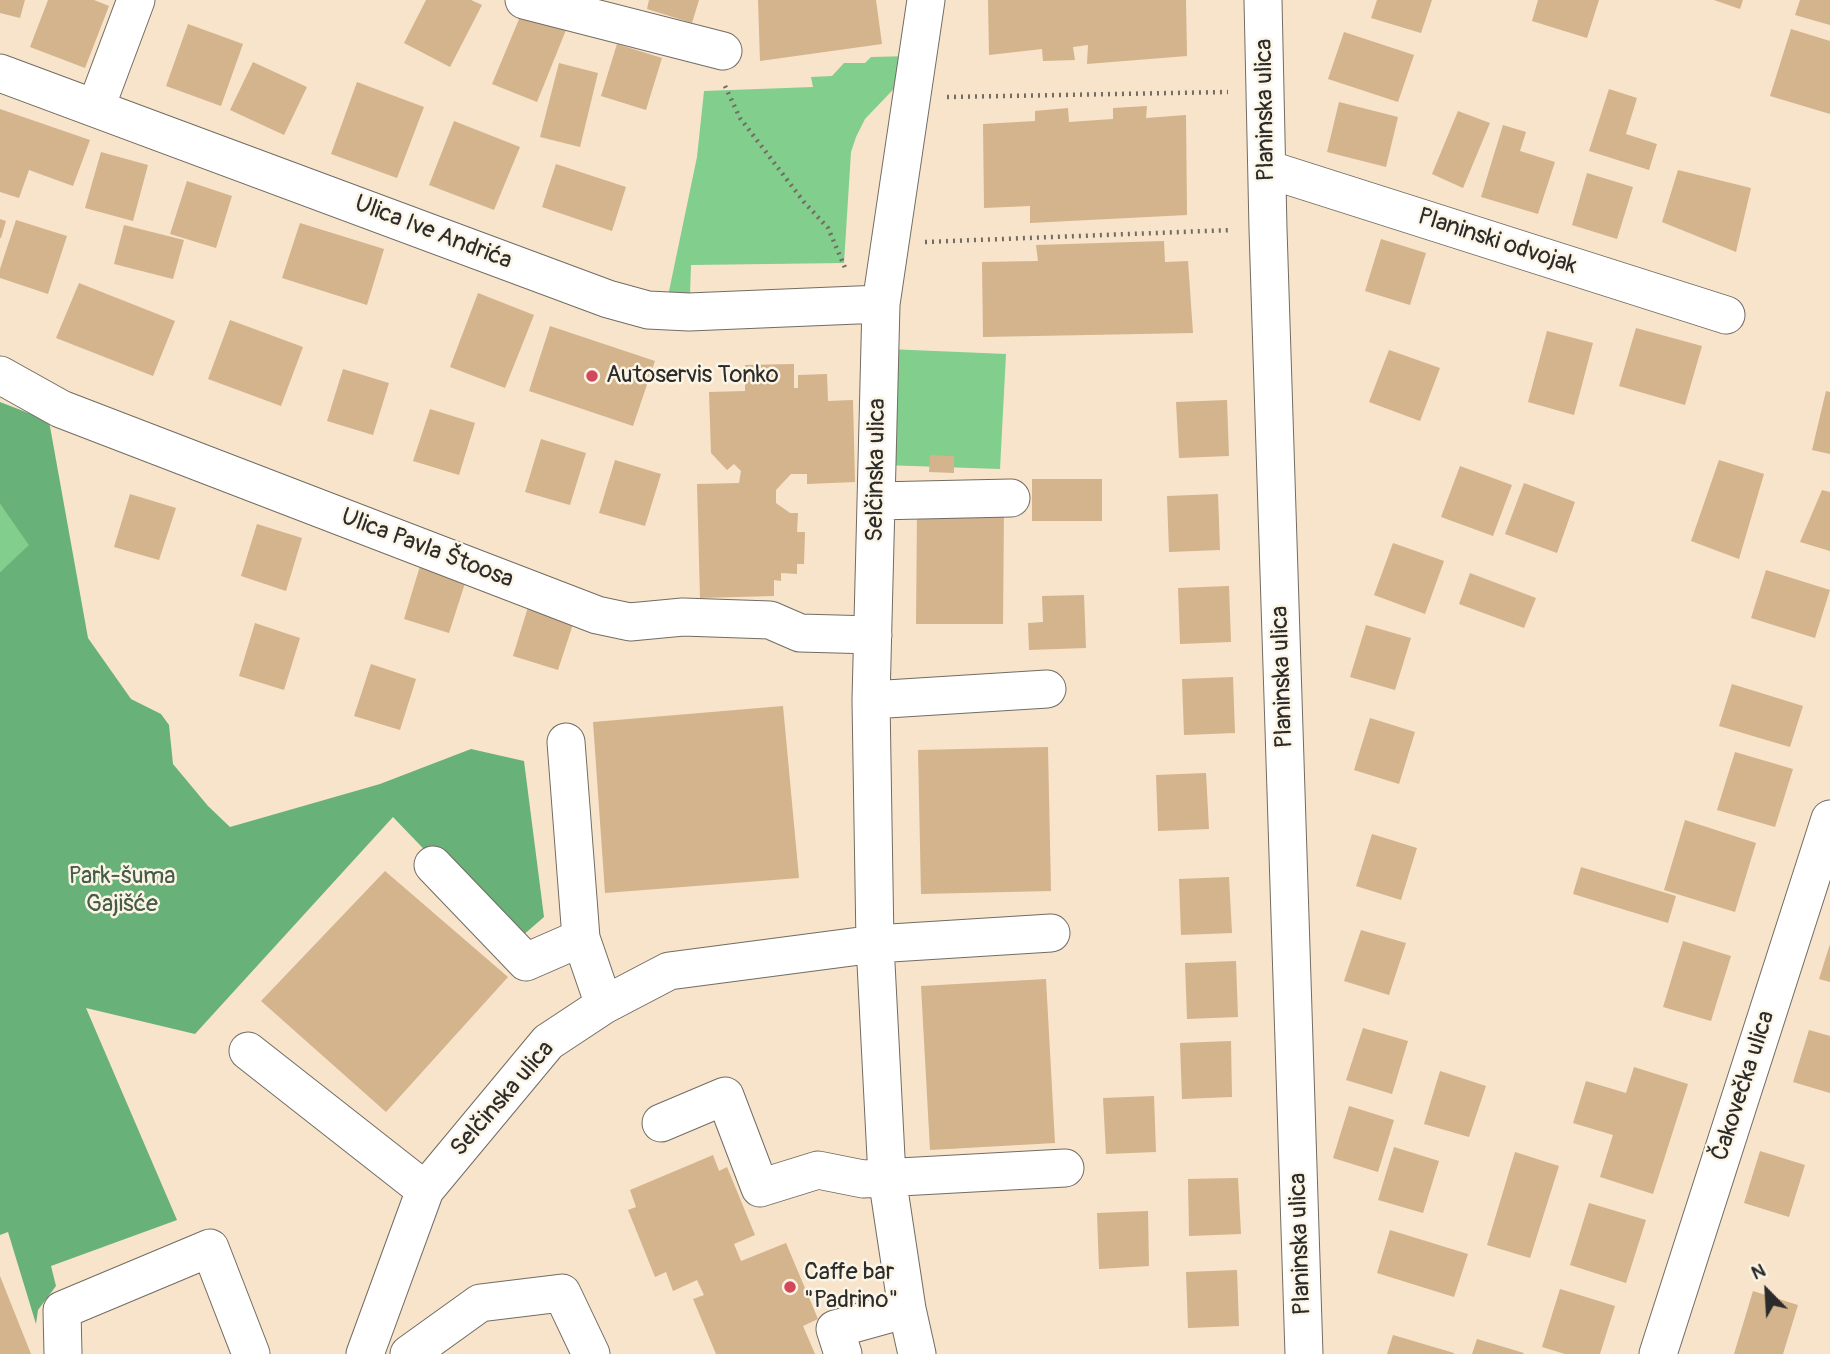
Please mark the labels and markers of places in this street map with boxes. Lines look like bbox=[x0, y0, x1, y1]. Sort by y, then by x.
place label: Autoservis Tonko bbox=[606, 362, 779, 390]
marker: Autoservis Tonko bbox=[584, 368, 600, 384]
place label: Caffe bar "Padrino" bbox=[804, 1259, 898, 1315]
marker: Caffe bar "Padrino" bbox=[782, 1279, 798, 1295]

